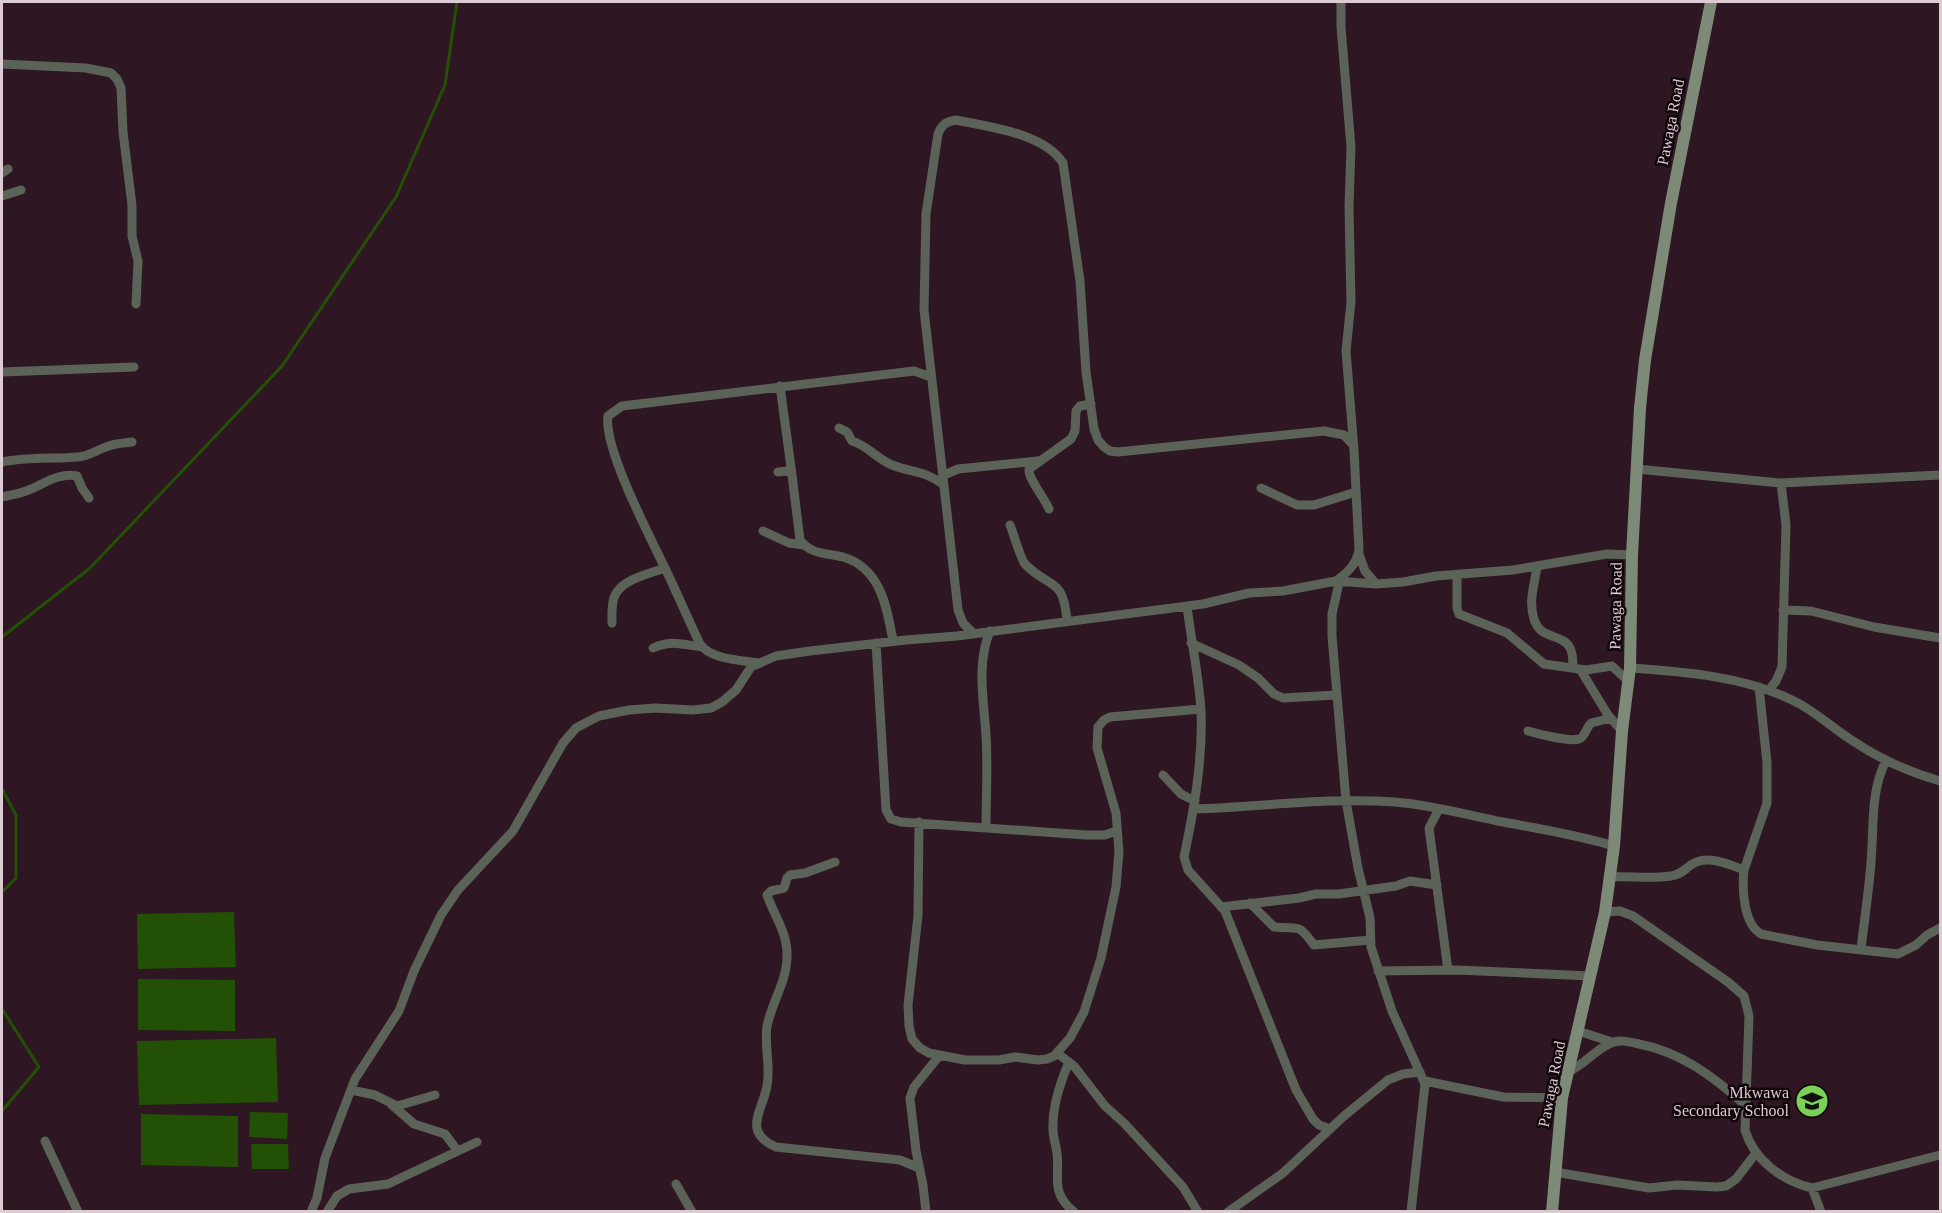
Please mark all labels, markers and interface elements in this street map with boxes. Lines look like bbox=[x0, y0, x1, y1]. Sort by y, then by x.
street label: Pawaga Road bbox=[1654, 78, 1688, 167]
street label: Pawaga Road bbox=[1606, 562, 1626, 650]
street label: Pawaga Road bbox=[1535, 1040, 1569, 1129]
school or university icon: Mkwawa Secondary School bbox=[1794, 1083, 1830, 1119]
place label: Mkwawa Secondary School bbox=[1673, 1084, 1790, 1120]

